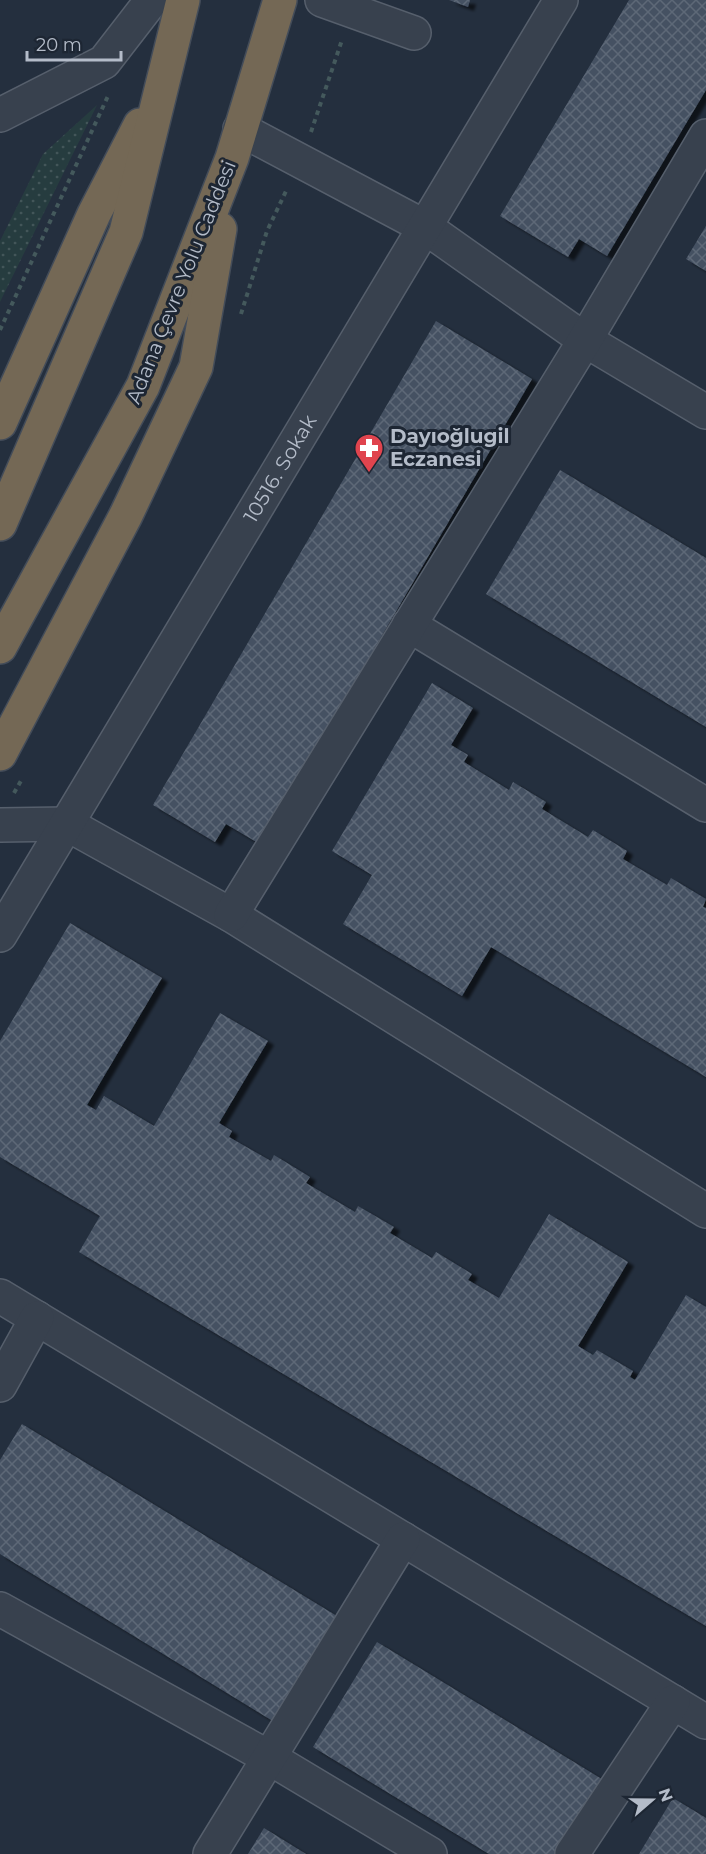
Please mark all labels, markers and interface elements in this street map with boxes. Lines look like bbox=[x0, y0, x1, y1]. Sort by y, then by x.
scale bar bbox=[27, 24, 122, 62]
text: 20 m bbox=[36, 34, 82, 56]
street label: Adana Çevre Yolu Caddesi bbox=[121, 157, 241, 407]
street label: 10516. Sokak bbox=[238, 410, 321, 527]
place label: Dayıoğlugil Eczanesi bbox=[390, 424, 510, 471]
pharmacy icon: Dayıoğlugil Eczanesi bbox=[353, 432, 385, 474]
north arrow bbox=[622, 1770, 682, 1830]
text: N bbox=[654, 1786, 677, 1804]

